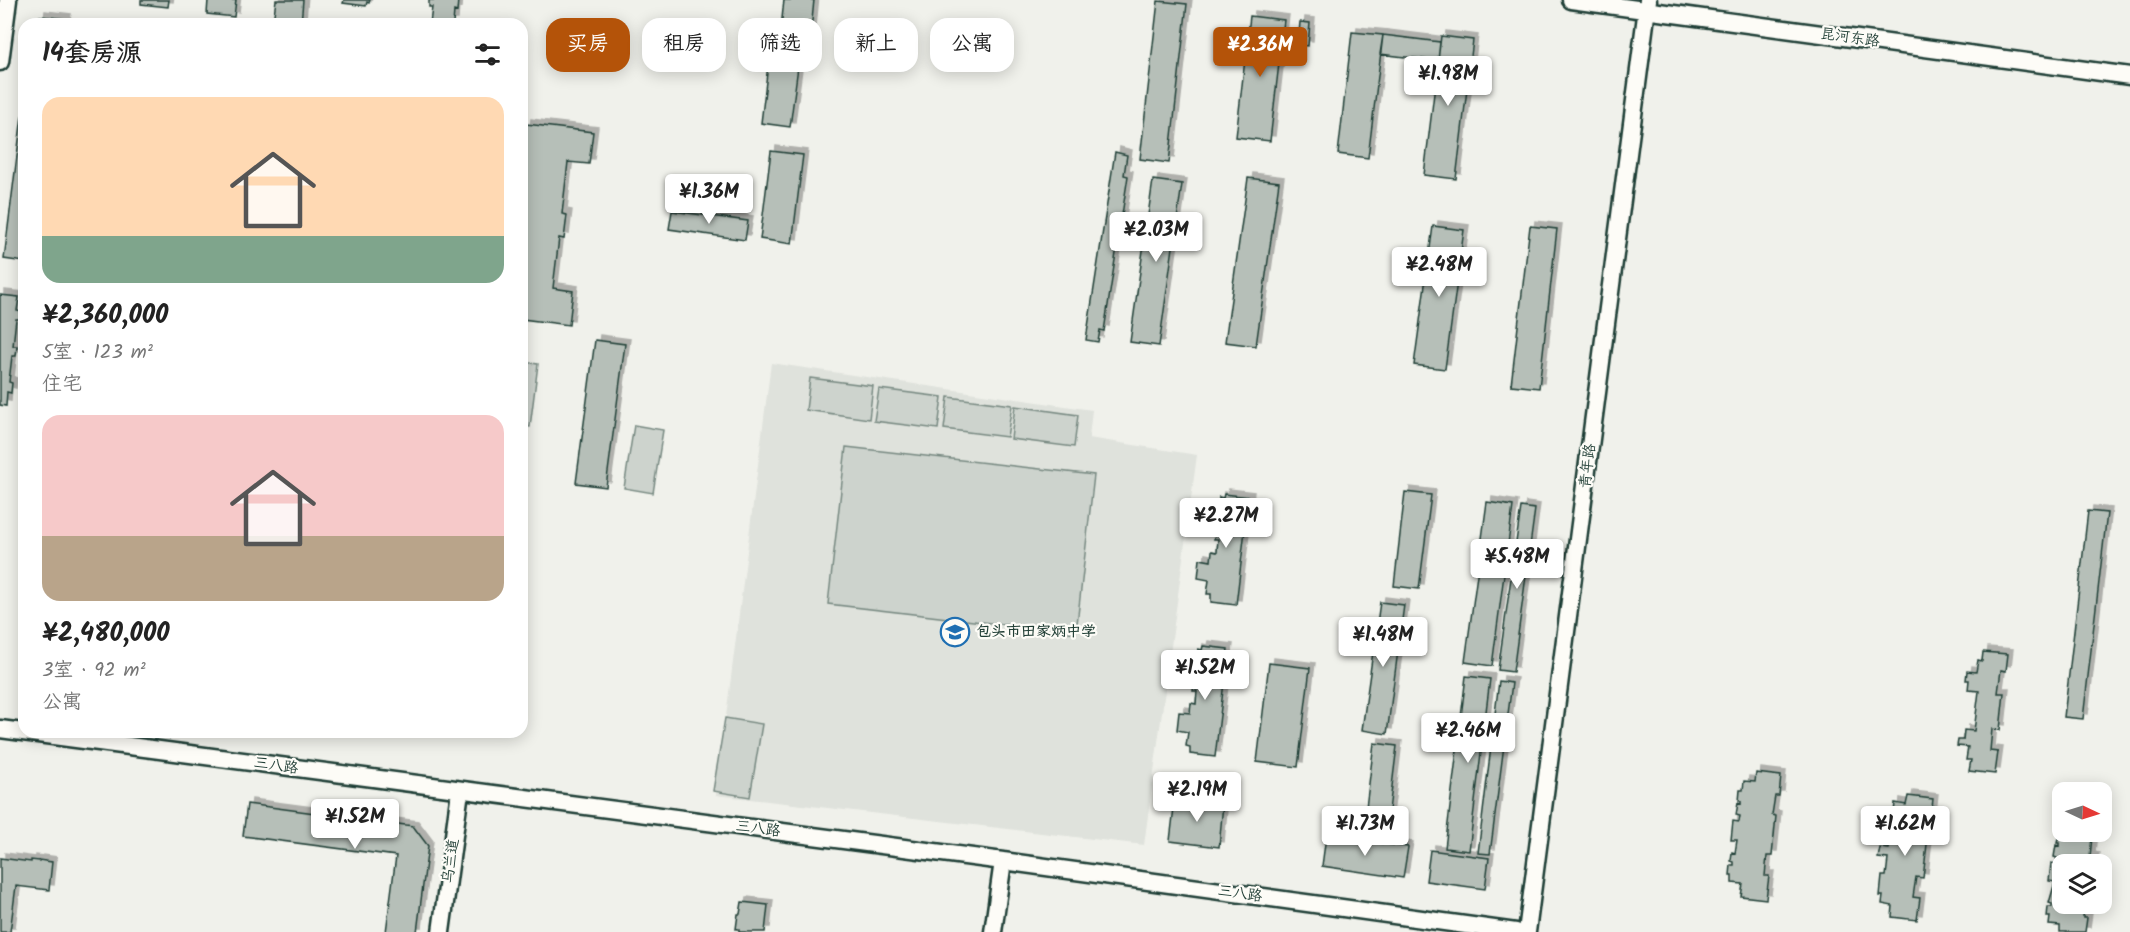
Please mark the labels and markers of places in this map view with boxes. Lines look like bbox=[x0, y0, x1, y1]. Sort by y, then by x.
pin: ¥2.36M bbox=[1211, 27, 1309, 78]
pin: ¥1.98M bbox=[1399, 56, 1497, 107]
pin: ¥1.36M bbox=[660, 174, 758, 225]
pin: ¥2.03M bbox=[1107, 212, 1205, 263]
pin: ¥2.48M bbox=[1390, 247, 1488, 298]
pin: ¥2.27M bbox=[1177, 498, 1275, 549]
pin: ¥5.48M bbox=[1468, 539, 1566, 590]
school or university icon: 包头市田家炳中学 bbox=[939, 616, 971, 648]
pin: ¥1.48M bbox=[1334, 617, 1432, 668]
place label: 包头市田家炳中学 bbox=[976, 620, 1096, 644]
pin: ¥1.52M bbox=[1156, 650, 1254, 701]
pin: ¥2.46M bbox=[1419, 713, 1517, 764]
pin: ¥2.19M bbox=[1148, 772, 1246, 823]
pin: ¥1.52M bbox=[306, 799, 404, 850]
pin: ¥1.73M bbox=[1316, 806, 1414, 857]
pin: ¥1.62M bbox=[1856, 806, 1954, 857]

